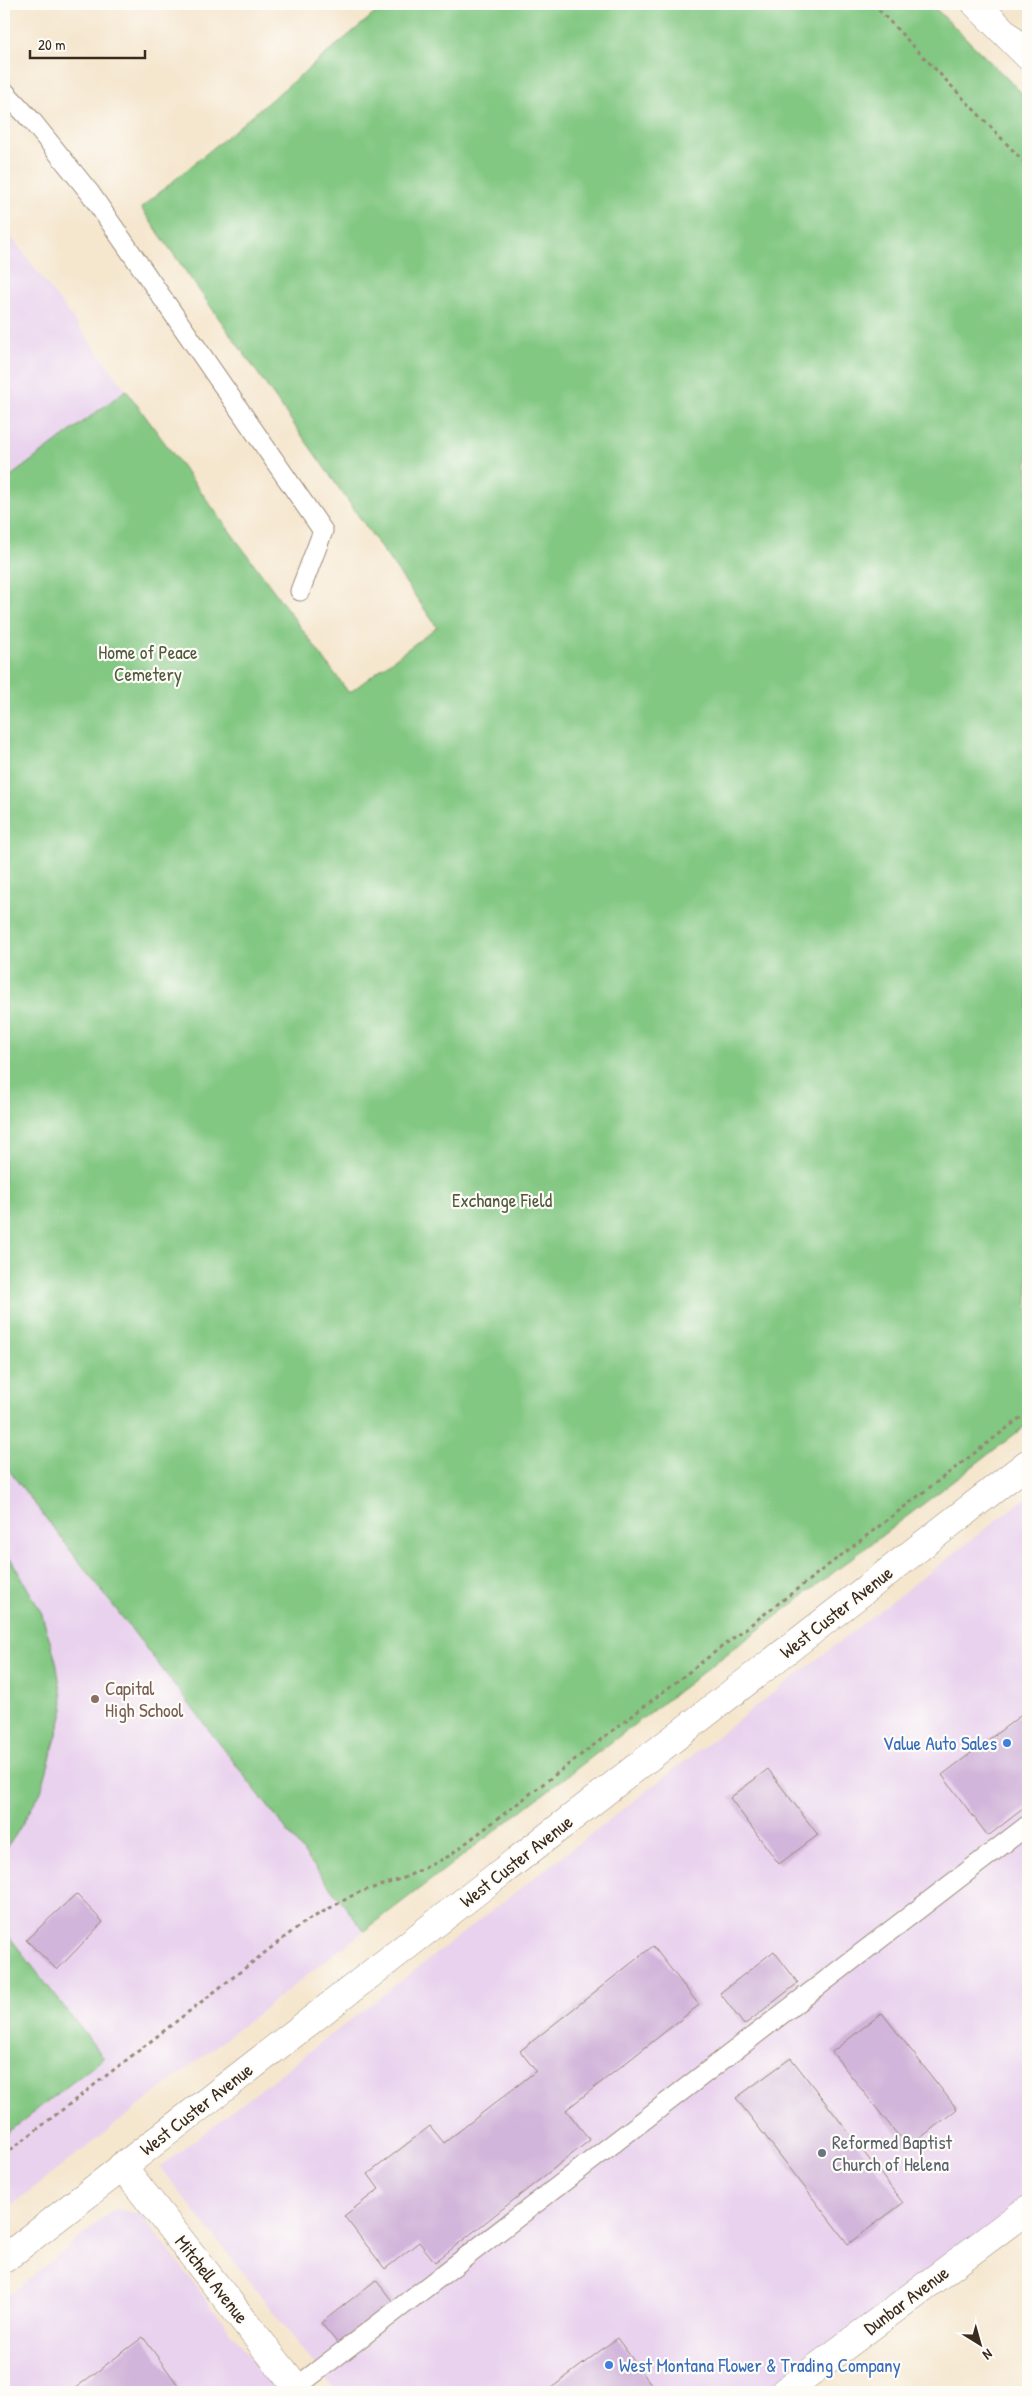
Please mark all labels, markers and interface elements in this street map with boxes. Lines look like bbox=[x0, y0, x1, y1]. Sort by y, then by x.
scale bar bbox=[30, 28, 145, 60]
text: 20 m bbox=[38, 34, 65, 55]
park label: Home of Peace Cemetery bbox=[98, 639, 198, 687]
park label: Exchange Field bbox=[452, 1187, 553, 1213]
street label: West Custer Avenue bbox=[774, 1559, 898, 1664]
place label: Capital High School bbox=[105, 1675, 184, 1723]
marker: Capital High School bbox=[89, 1693, 101, 1705]
place label: Value Auto Sales bbox=[883, 1730, 997, 1756]
marker: Value Auto Sales bbox=[1001, 1737, 1013, 1749]
street label: West Custer Avenue bbox=[454, 1808, 578, 1913]
street label: West Custer Avenue bbox=[134, 2056, 258, 2161]
place label: Reformed Baptist Church of Helena bbox=[832, 2129, 953, 2177]
marker: Reformed Baptist Church of Helena bbox=[816, 2147, 828, 2159]
street label: Mitchell Avenue bbox=[169, 2229, 255, 2329]
street label: Dunbar Avenue bbox=[858, 2259, 954, 2341]
north arrow bbox=[954, 2318, 1004, 2368]
text: N bbox=[979, 2345, 997, 2365]
place label: West Montana Flower & Trading Company bbox=[619, 2352, 901, 2378]
marker: West Montana Flower & Trading Company bbox=[603, 2359, 615, 2371]

